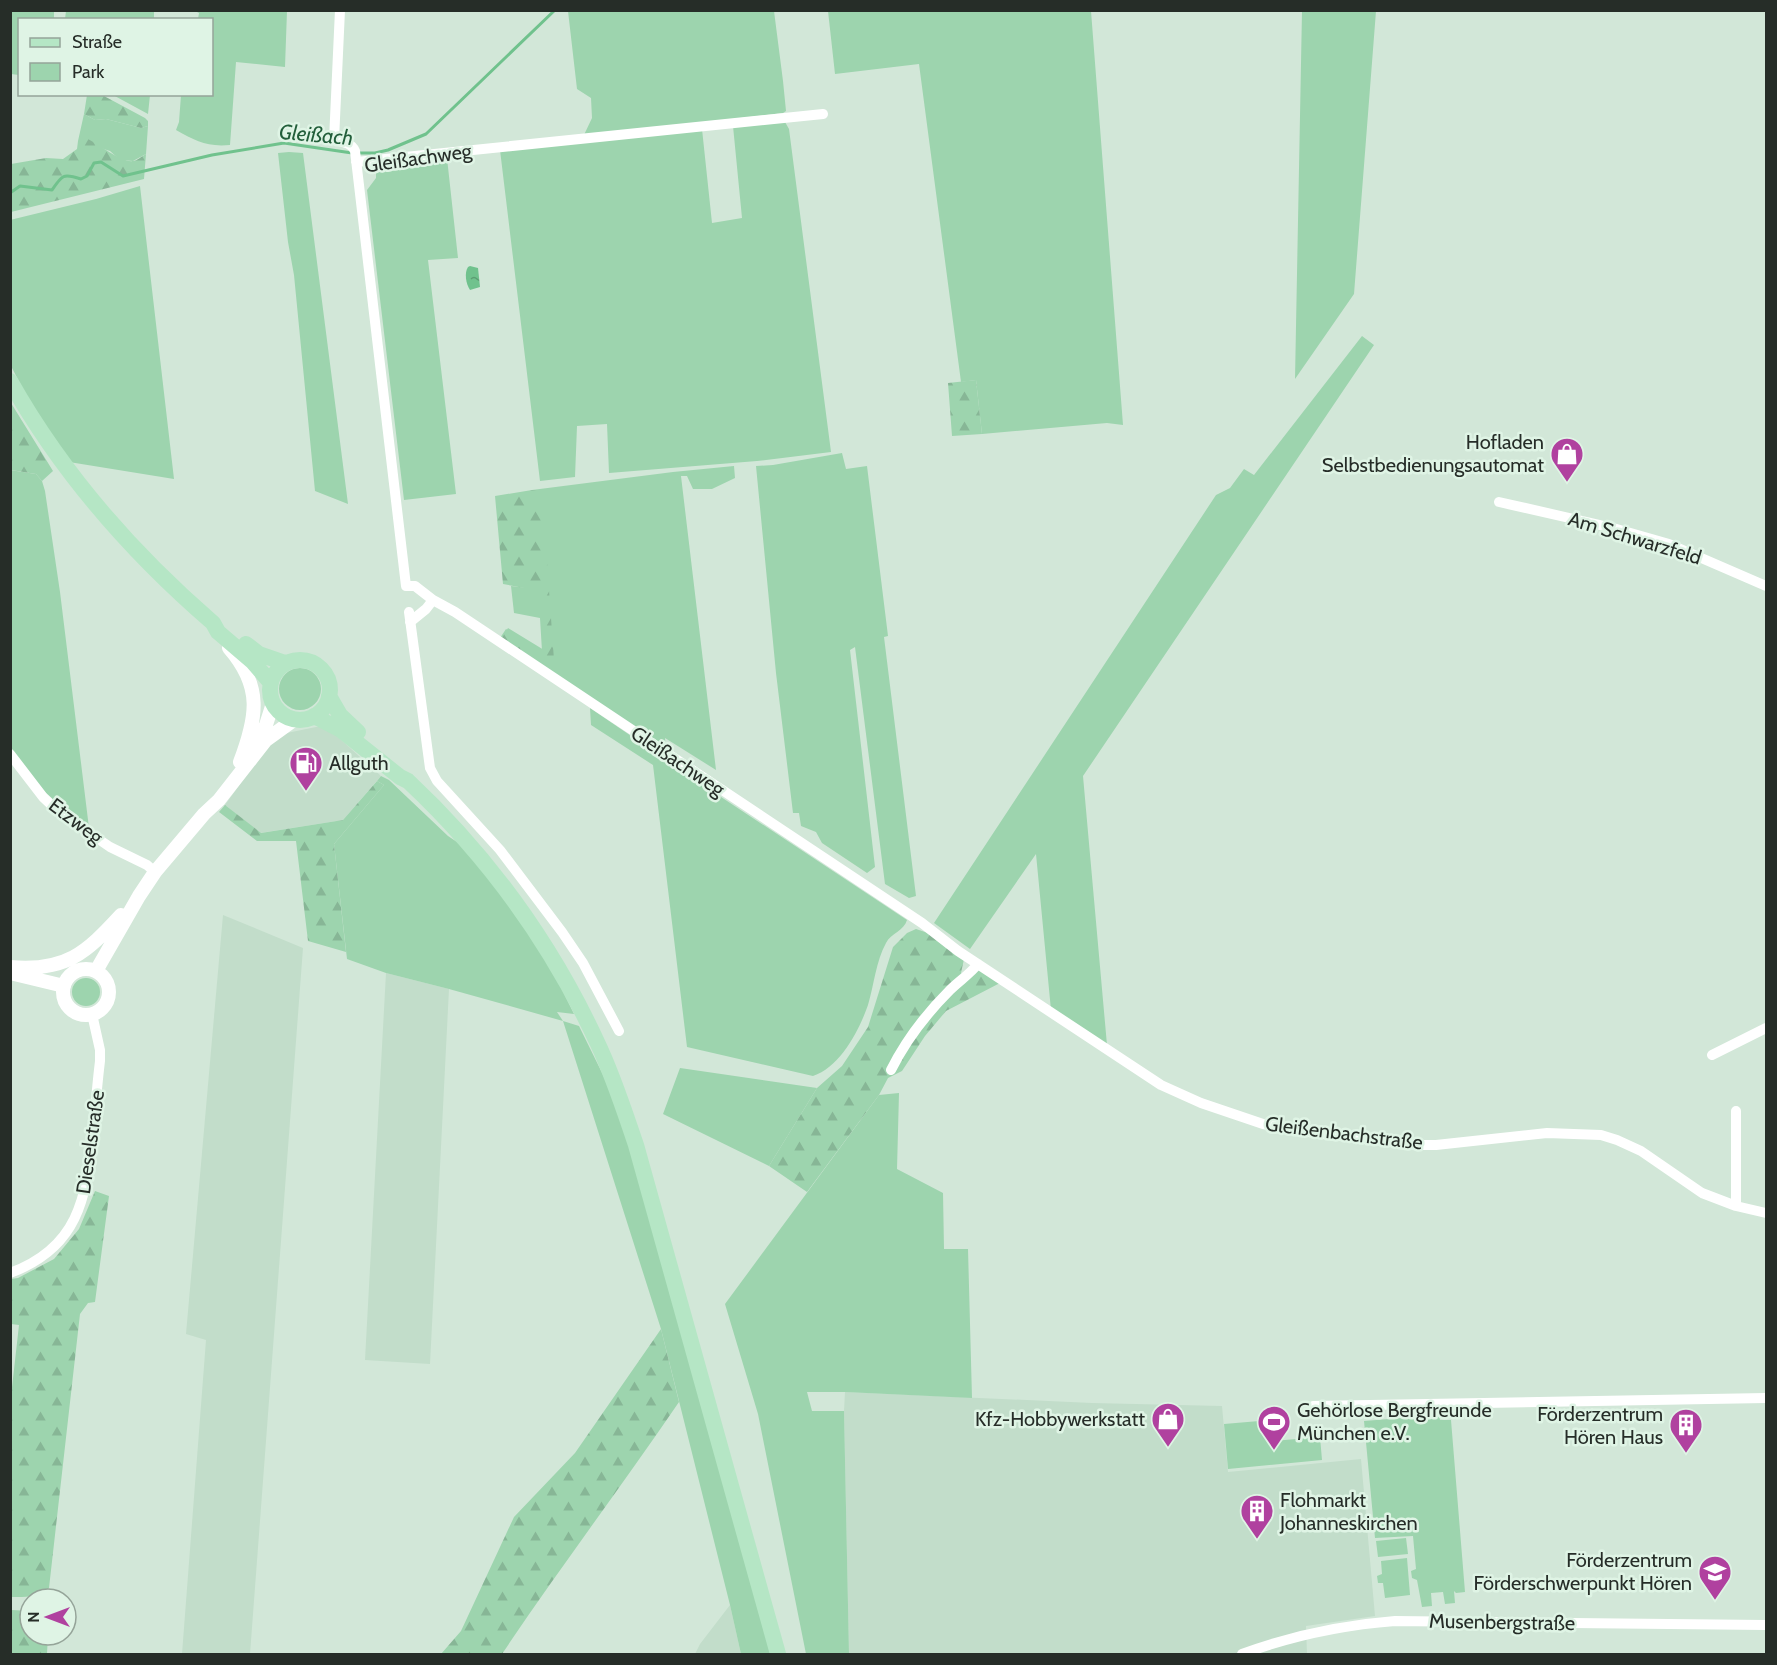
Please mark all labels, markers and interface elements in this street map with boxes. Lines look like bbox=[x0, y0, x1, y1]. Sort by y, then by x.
legend bbox=[18, 18, 213, 96]
text: Straße bbox=[72, 31, 122, 53]
text: Park bbox=[72, 61, 105, 83]
water label: Gleißach bbox=[278, 119, 354, 150]
street label: Gleißachweg bbox=[363, 138, 474, 177]
place label: Hofladen Selbstbedienungsautomat bbox=[1322, 430, 1544, 477]
shop icon: Hofladen Selbstbedienungsautomat bbox=[1549, 436, 1585, 483]
street label: Am Schwarzfeld bbox=[1566, 506, 1704, 570]
street label: Gleißachweg bbox=[627, 721, 730, 802]
fuel station icon: Allguth bbox=[288, 745, 324, 792]
place label: Allguth bbox=[329, 751, 389, 775]
street label: Etzweg bbox=[44, 793, 109, 850]
street label: Dieselstraße bbox=[71, 1089, 109, 1195]
street label: Gleißenbachstraße bbox=[1264, 1111, 1424, 1155]
place label: Gehörlose Bergfreunde München e.V. bbox=[1297, 1398, 1492, 1445]
shop icon: Kfz-Hobbywerkstatt bbox=[1150, 1401, 1186, 1448]
place label: Förderzentrum Hören Haus bbox=[1537, 1402, 1663, 1449]
sports icon: Gehörlose Bergfreunde München e.V. bbox=[1256, 1404, 1292, 1451]
place label: Kfz-Hobbywerkstatt bbox=[975, 1407, 1145, 1431]
building icon: Förderzentrum Hören Haus bbox=[1668, 1407, 1704, 1454]
place label: Flohmarkt Johanneskirchen bbox=[1279, 1488, 1418, 1535]
building icon: Flohmarkt Johanneskirchen bbox=[1239, 1493, 1275, 1540]
place label: Förderzentrum Förderschwerpunkt Hören bbox=[1473, 1548, 1692, 1595]
school or university icon: Förderzentrum Förderschwerpunkt Hören bbox=[1697, 1554, 1733, 1601]
north arrow bbox=[18, 1587, 78, 1647]
street label: Musenbergstraße bbox=[1429, 1609, 1575, 1635]
text: N bbox=[24, 1611, 43, 1623]

